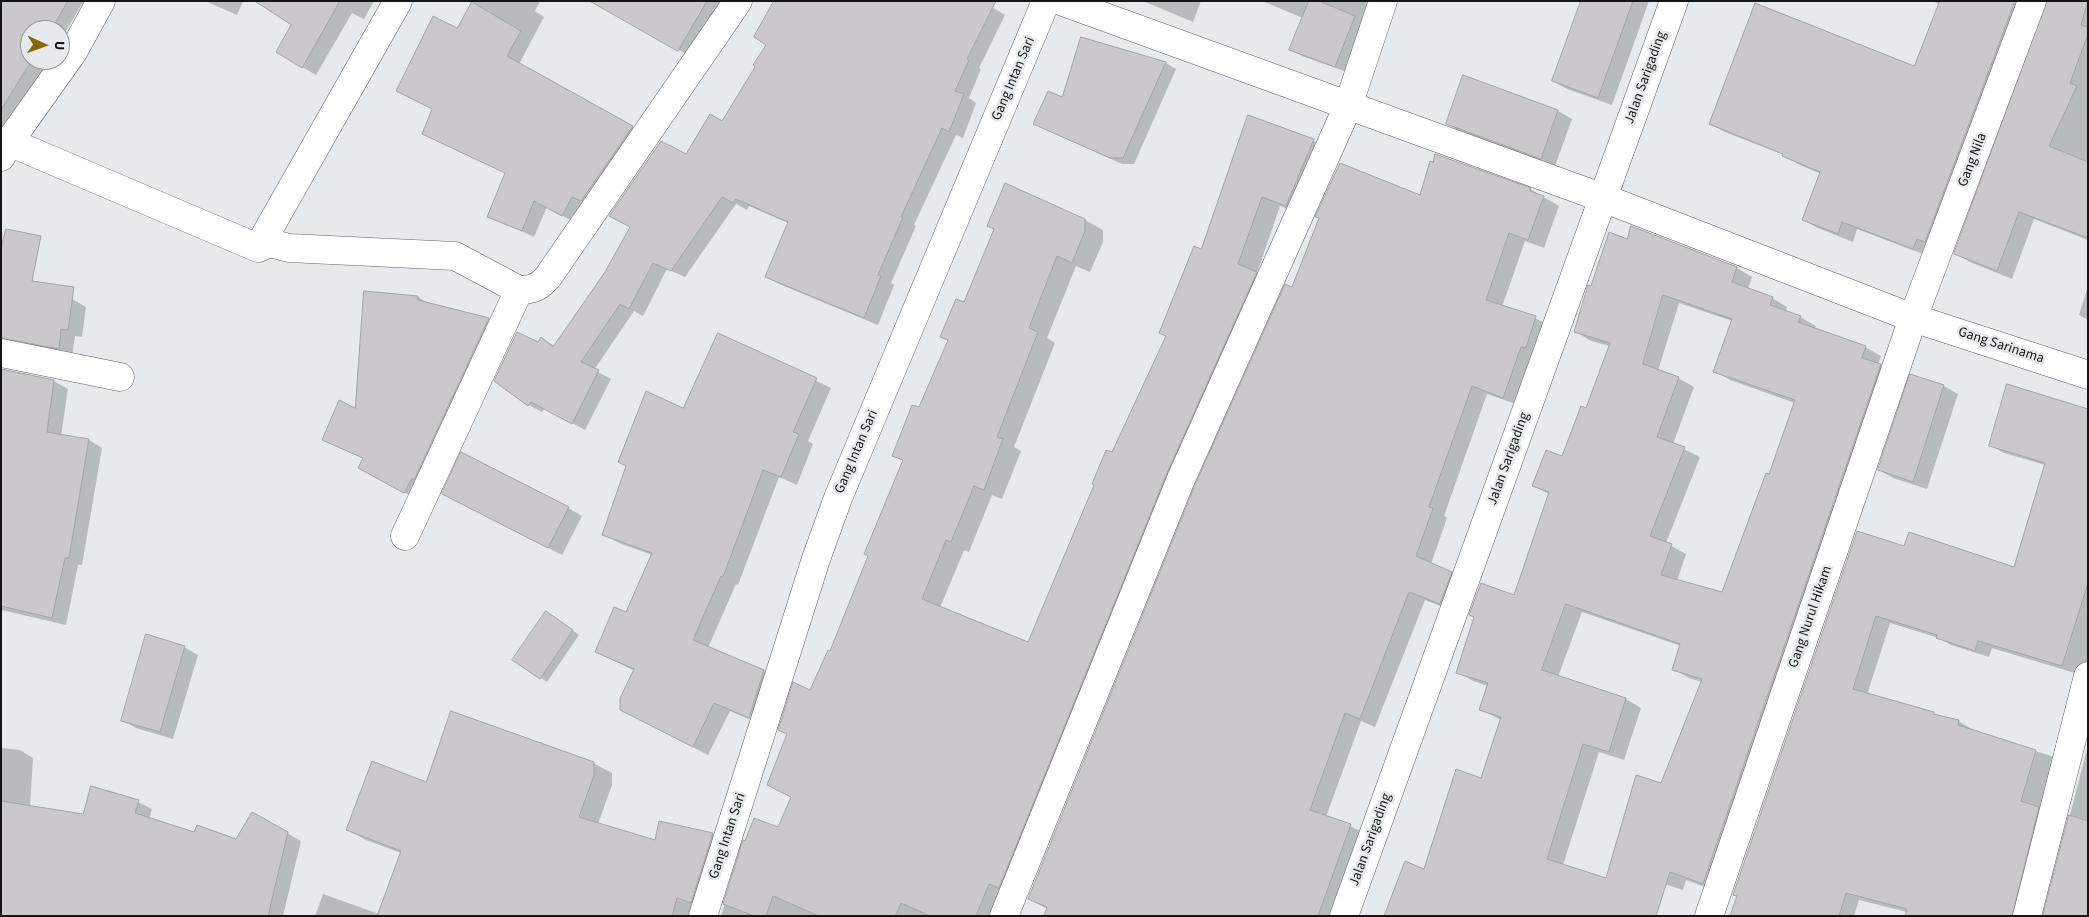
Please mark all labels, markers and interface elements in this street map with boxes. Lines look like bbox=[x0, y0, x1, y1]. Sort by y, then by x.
north arrow bbox=[20, 20, 70, 70]
street label: Jalan Sarigading bbox=[1621, 29, 1671, 127]
street label: Gang Intan Sari bbox=[989, 35, 1039, 123]
text: U bbox=[49, 40, 69, 50]
street label: Gang Nila bbox=[1955, 131, 1991, 189]
street label: Gang Sarinama bbox=[1956, 324, 2046, 368]
street label: Gang Intan Sari bbox=[832, 408, 882, 496]
street label: Jalan Sarigading bbox=[1484, 410, 1534, 508]
street label: Gang Nurul Hikam bbox=[1786, 564, 1836, 670]
street label: Gang Intan Sari bbox=[706, 791, 750, 881]
street label: Jalan Sarigading bbox=[1346, 791, 1396, 889]

